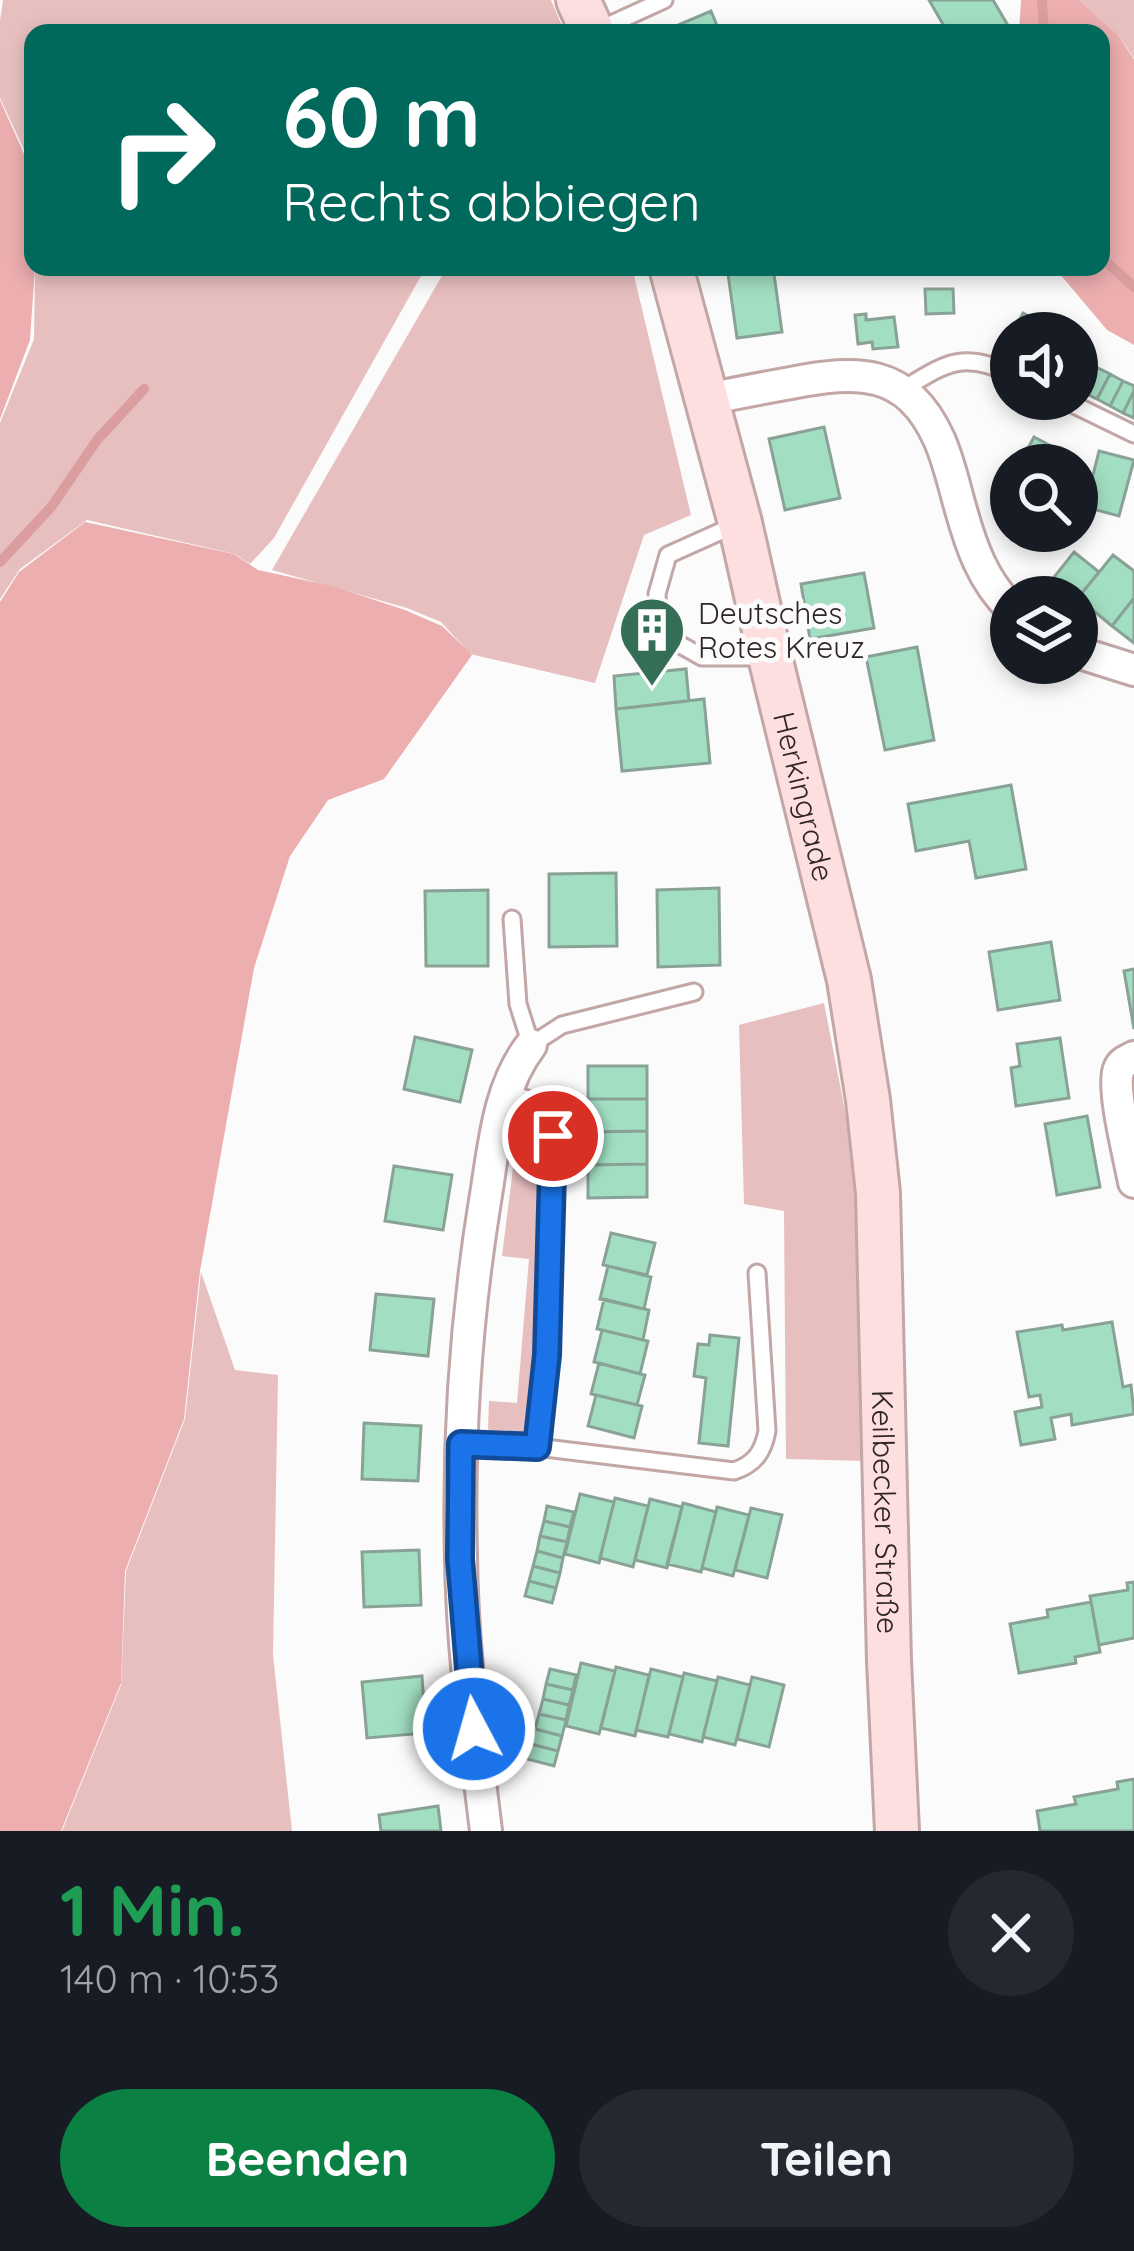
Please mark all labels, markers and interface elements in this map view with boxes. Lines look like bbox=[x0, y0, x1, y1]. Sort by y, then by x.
text: 60 m bbox=[282, 63, 481, 168]
icon: right bbox=[84, 72, 240, 228]
text: Rechts abbiegen bbox=[282, 167, 701, 235]
map controls bbox=[990, 312, 1098, 684]
button: sound bbox=[990, 312, 1098, 420]
button: search bbox=[990, 444, 1098, 552]
button: layers bbox=[990, 576, 1098, 684]
place label: Deutsches Rotes Kreuz bbox=[698, 594, 865, 666]
building icon: Deutsches Rotes Kreuz bbox=[617, 595, 687, 689]
street label: Herkingrade bbox=[765, 708, 843, 885]
pin bbox=[502, 1085, 604, 1187]
icon: arrive bbox=[520, 1103, 586, 1169]
street label: Keilbecker Straße bbox=[864, 1389, 907, 1634]
position arrow bbox=[411, 1666, 537, 1792]
text: 1 Min. bbox=[60, 1864, 245, 1954]
button: close bbox=[948, 1870, 1074, 1996]
text: 140 m · 10:53 bbox=[60, 1954, 279, 2003]
button: Beenden bbox=[60, 2089, 555, 2227]
button: Teilen bbox=[579, 2089, 1074, 2227]

